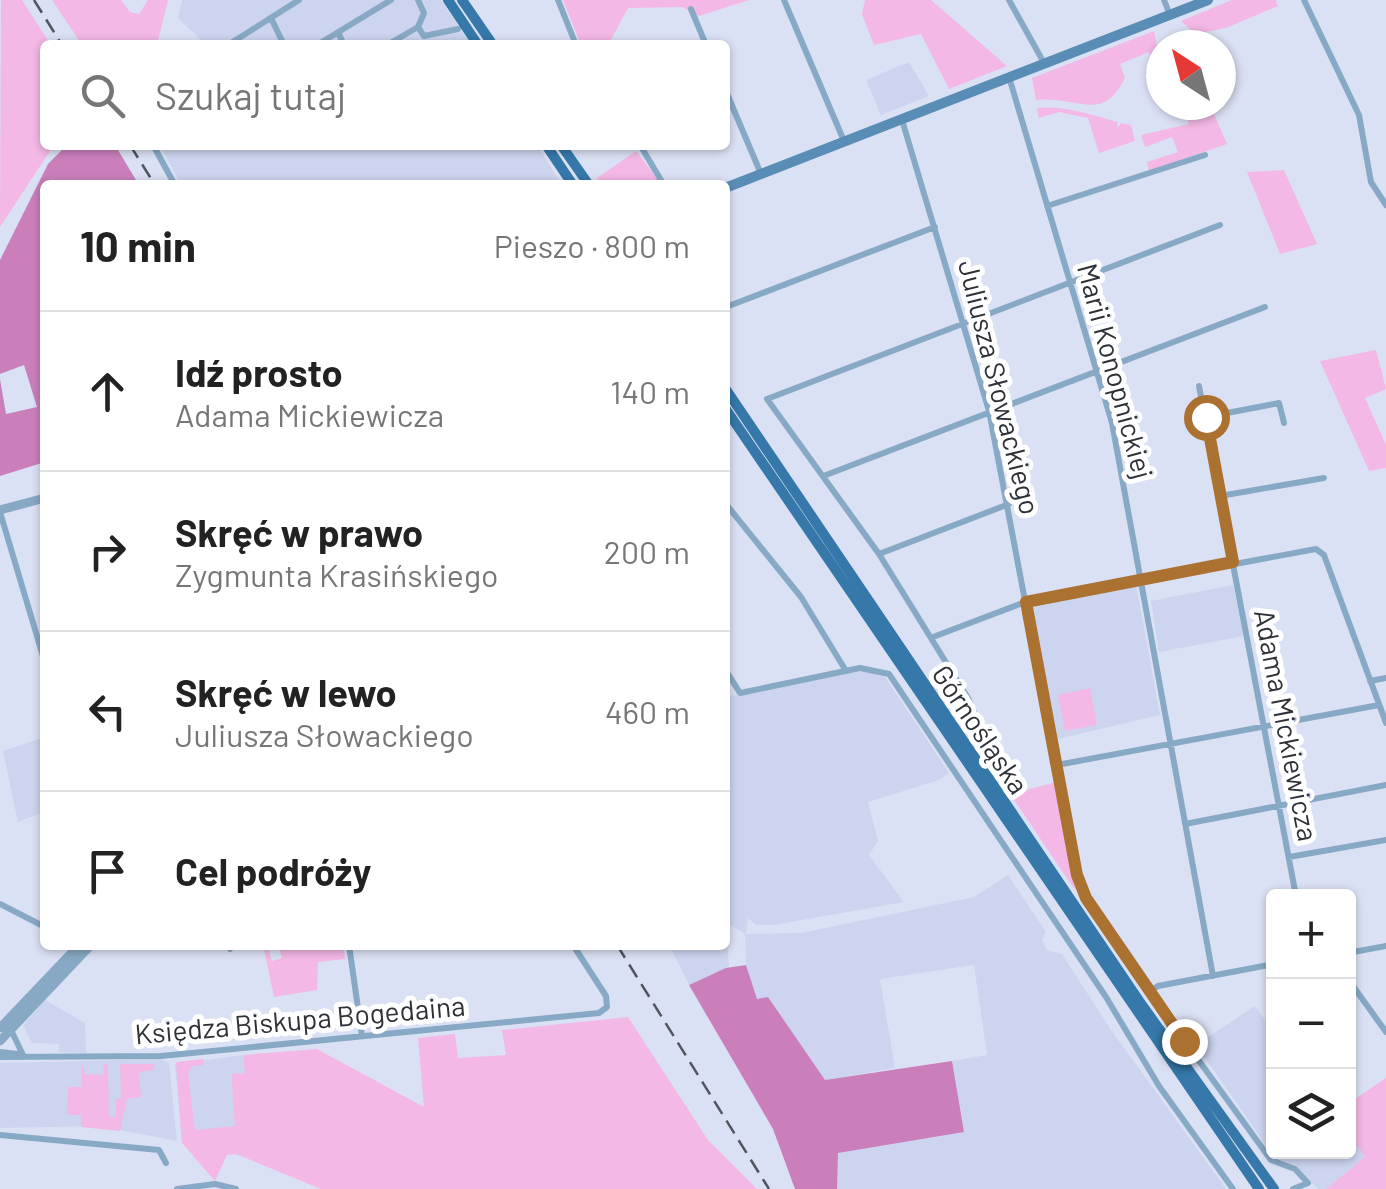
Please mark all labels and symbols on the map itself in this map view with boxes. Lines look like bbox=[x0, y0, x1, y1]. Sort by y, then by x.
north arrow bbox=[1146, 30, 1236, 120]
street label: Juliusza Słowackiego bbox=[952, 256, 1048, 518]
street label: Marii Konopnickiej bbox=[1071, 260, 1161, 482]
route start bbox=[1184, 395, 1230, 441]
street label: Adama Mickiewicza bbox=[1248, 606, 1326, 844]
street label: Górnośląska bbox=[925, 658, 1037, 800]
street label: Księdza Biskupa Bogedaina bbox=[133, 988, 467, 1050]
route end bbox=[1162, 1019, 1208, 1065]

